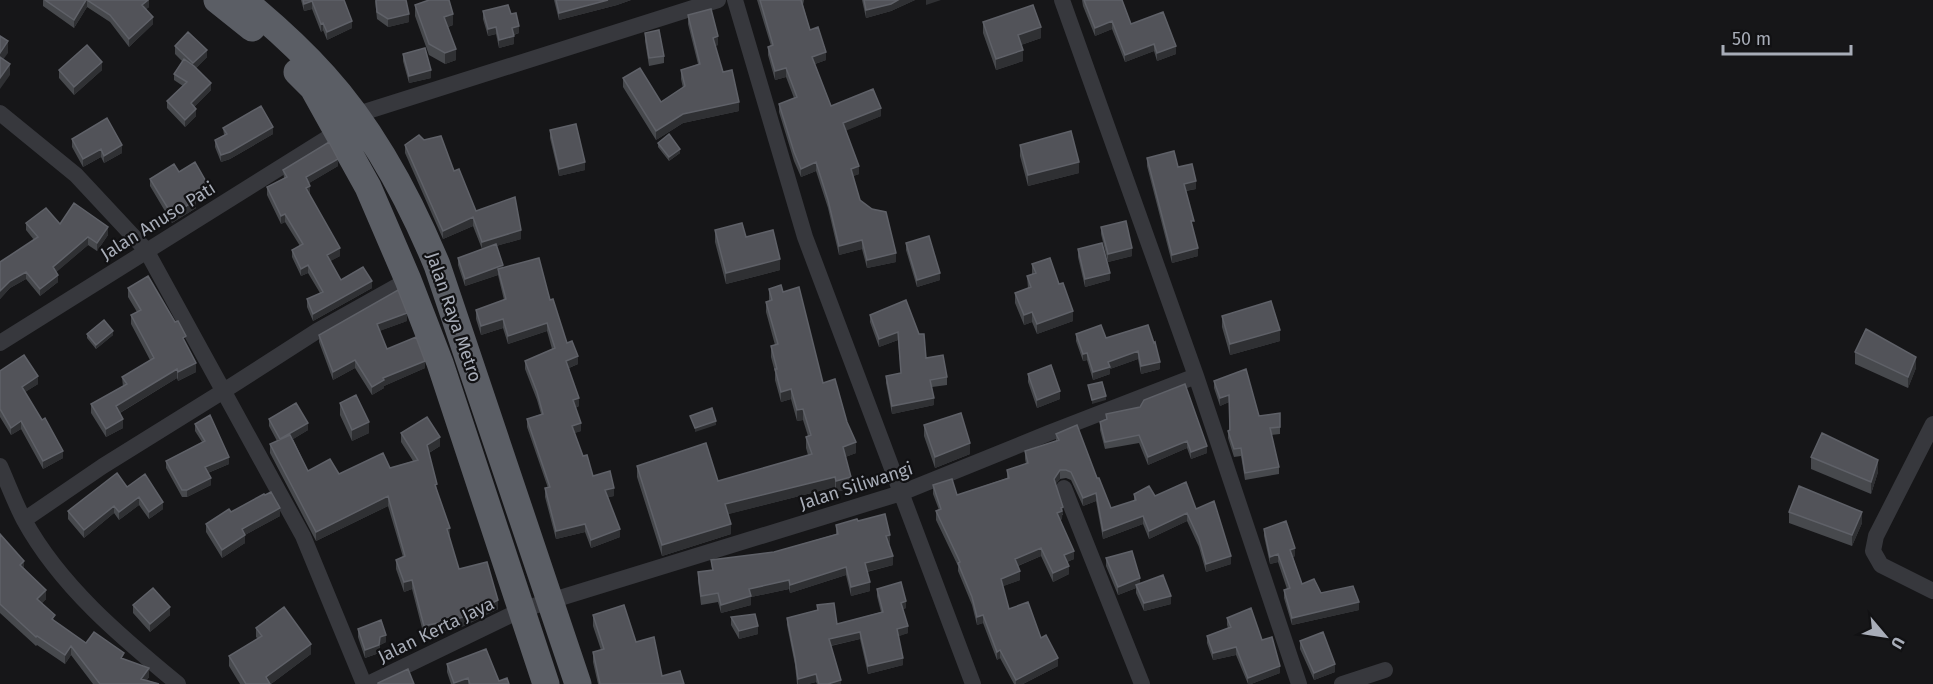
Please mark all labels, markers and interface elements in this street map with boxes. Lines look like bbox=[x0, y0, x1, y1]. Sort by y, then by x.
scale bar bbox=[1723, 18, 1850, 56]
text: 50 m bbox=[1732, 28, 1771, 50]
street label: Jalan Anuso Pati bbox=[97, 177, 219, 265]
street label: Jalan Raya Metro bbox=[421, 249, 487, 385]
street label: Jalan Siliwangi bbox=[796, 457, 916, 515]
street label: Jalan Kerta Jaya bbox=[374, 592, 498, 668]
north arrow bbox=[1855, 606, 1915, 666]
text: U bbox=[1887, 634, 1909, 652]

